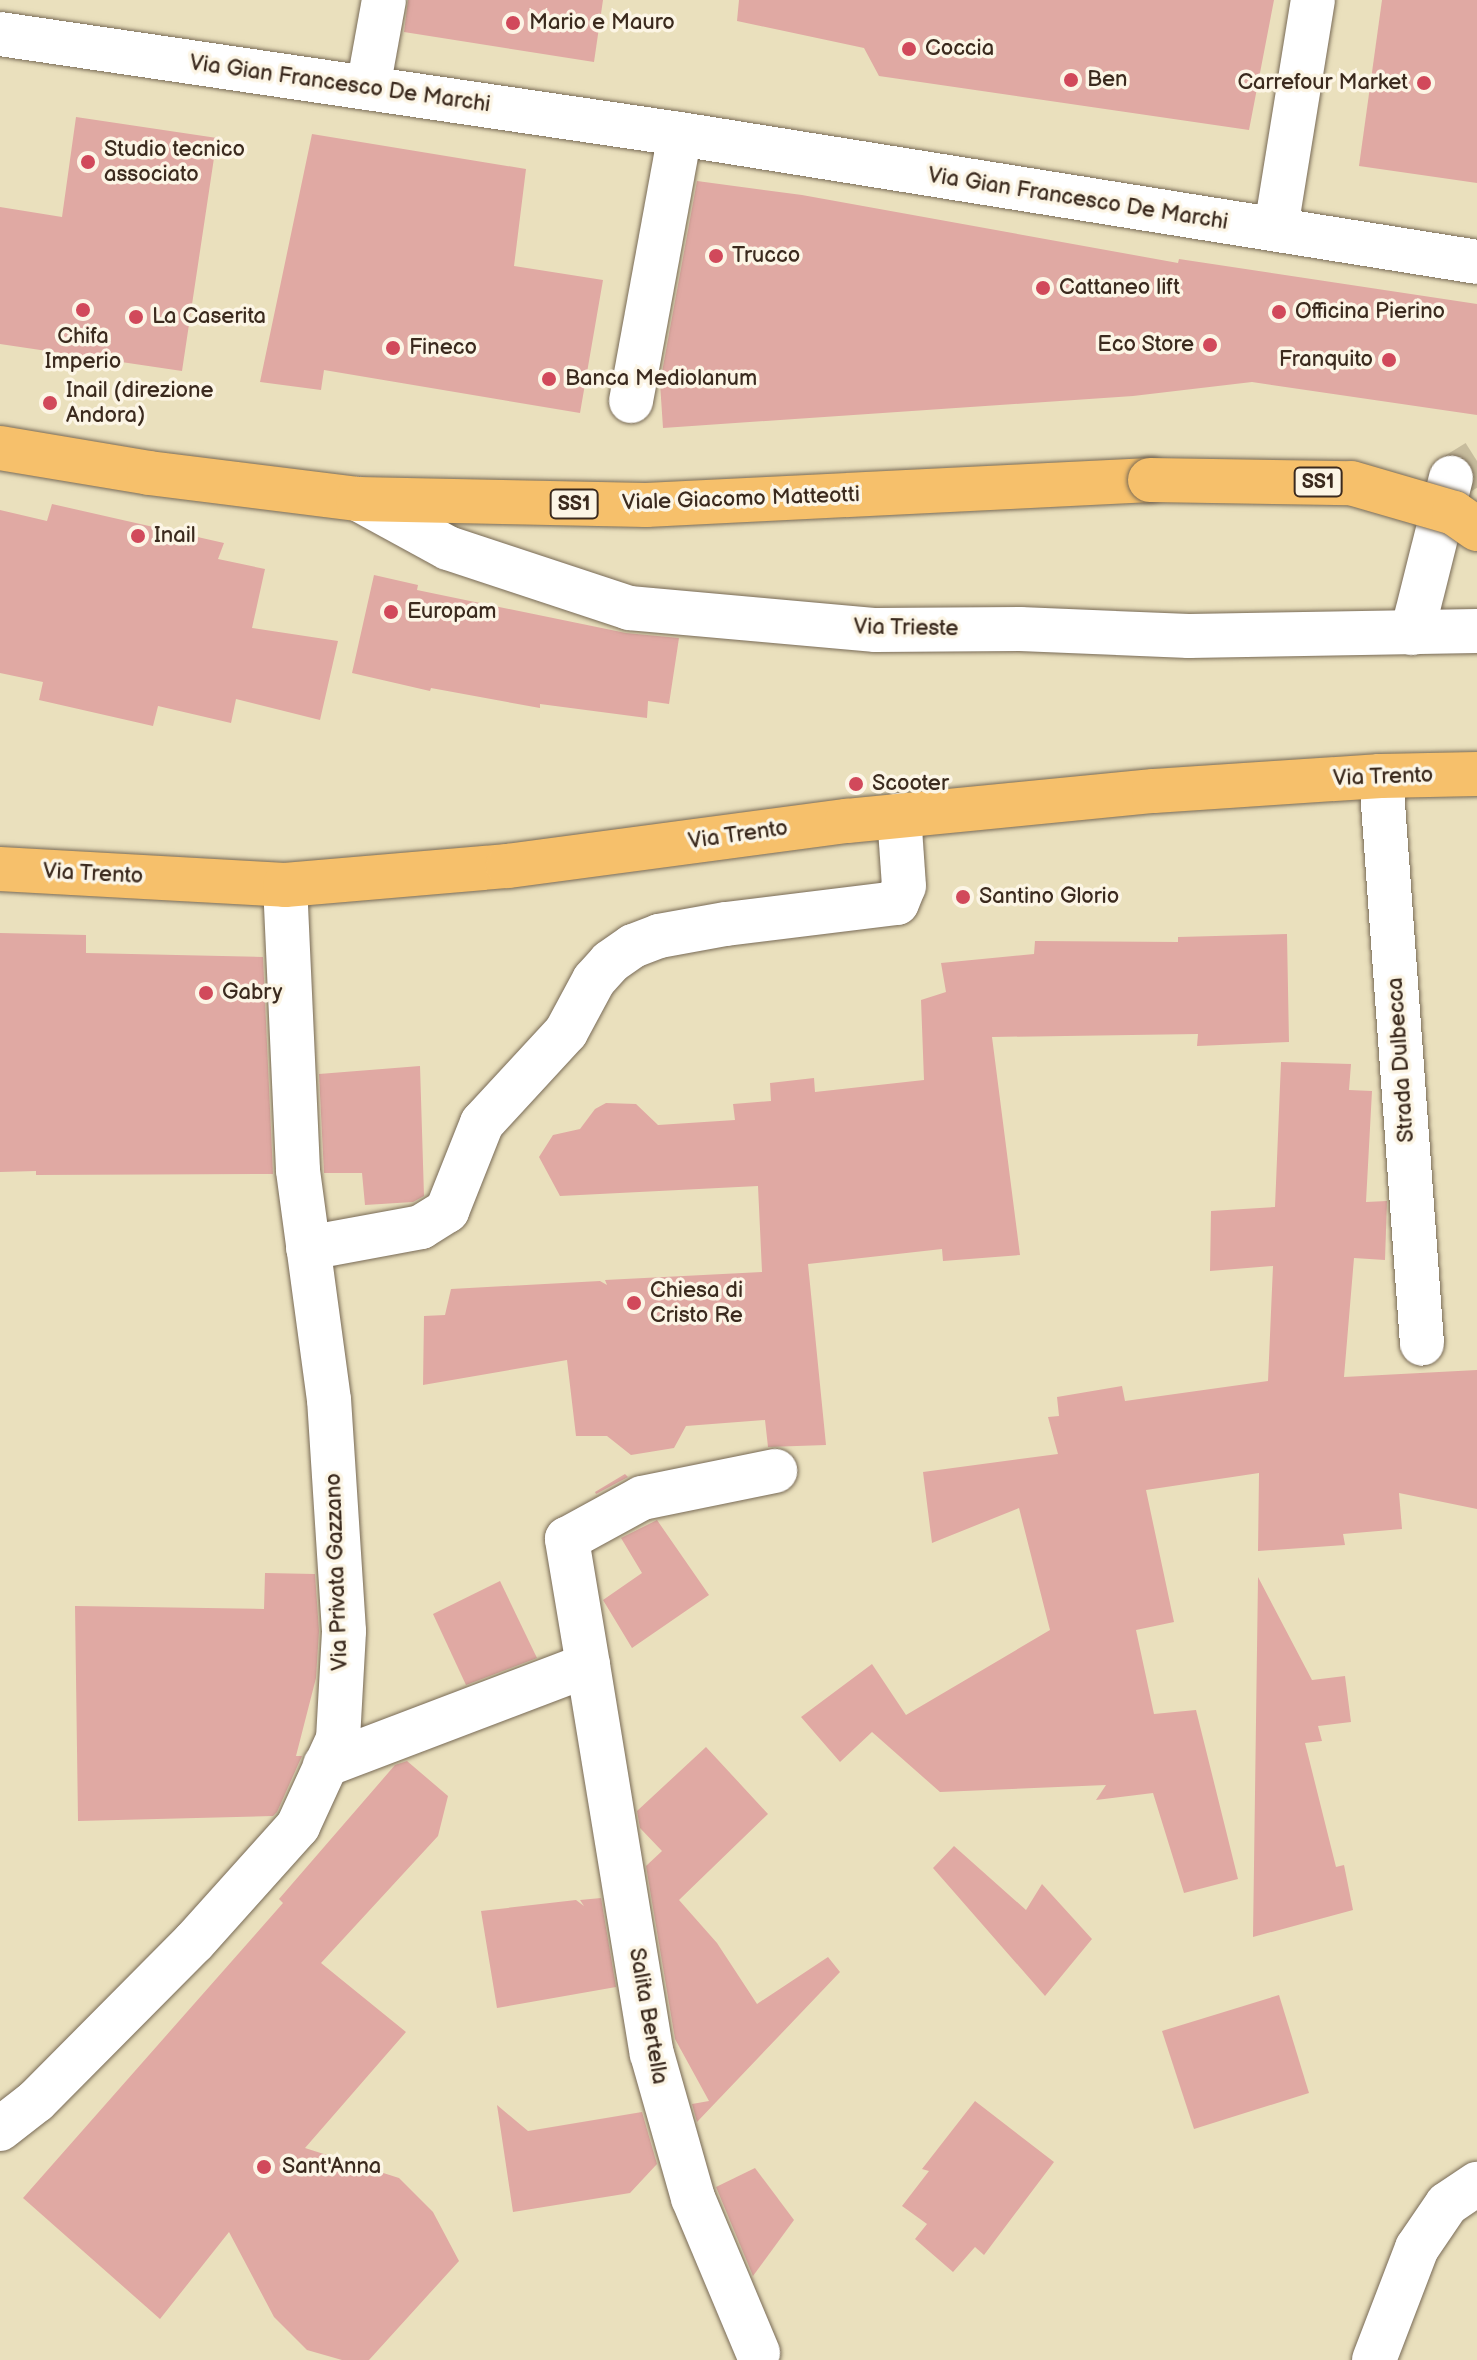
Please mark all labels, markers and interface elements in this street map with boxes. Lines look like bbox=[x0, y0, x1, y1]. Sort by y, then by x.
place label: Mario e Mauro bbox=[529, 10, 675, 36]
marker: Mario e Mauro bbox=[504, 14, 522, 32]
place label: Coccia bbox=[925, 36, 994, 62]
marker: Coccia bbox=[900, 40, 918, 58]
street label: Via Gian Francesco De Marchi bbox=[188, 50, 492, 118]
place label: Ben bbox=[1087, 67, 1128, 93]
place label: Carrefour Market bbox=[1237, 70, 1408, 96]
marker: Ben bbox=[1062, 71, 1080, 89]
marker: Carrefour Market bbox=[1415, 74, 1433, 92]
place label: Studio tecnico associato bbox=[104, 136, 245, 188]
marker: Studio tecnico associato bbox=[79, 153, 97, 171]
street label: Via Gian Francesco De Marchi bbox=[926, 162, 1230, 236]
place label: Trucco bbox=[732, 243, 800, 269]
marker: Trucco bbox=[707, 247, 725, 265]
place label: Cattaneo lift bbox=[1059, 275, 1180, 301]
marker: Cattaneo lift bbox=[1034, 279, 1052, 297]
place label: Officina Pierino bbox=[1295, 299, 1445, 325]
marker: Chifa Imperio bbox=[74, 301, 92, 319]
marker: Officina Pierino bbox=[1270, 303, 1288, 321]
place label: La Caserita bbox=[152, 304, 266, 330]
marker: La Caserita bbox=[127, 308, 145, 326]
place label: Chifa Imperio bbox=[45, 323, 121, 374]
place label: Eco Store bbox=[1097, 332, 1194, 358]
place label: Fineco bbox=[409, 335, 477, 361]
marker: Eco Store bbox=[1201, 336, 1219, 354]
marker: Fineco bbox=[384, 339, 402, 357]
place label: Franquito bbox=[1279, 347, 1373, 373]
marker: Franquito bbox=[1380, 351, 1398, 369]
place label: Banca Mediolanum bbox=[565, 366, 757, 392]
marker: Banca Mediolanum bbox=[540, 370, 558, 388]
place label: Inail (direzione Andora) bbox=[66, 377, 214, 428]
marker: Inail (direzione Andora) bbox=[41, 394, 59, 412]
road number: SS1 bbox=[1292, 466, 1344, 498]
street label: Viale Giacomo Matteotti bbox=[622, 482, 860, 516]
road number: SS1 bbox=[548, 488, 600, 520]
place label: Inail bbox=[154, 523, 196, 549]
marker: Inail bbox=[129, 527, 147, 545]
place label: Europam bbox=[407, 599, 497, 625]
marker: Europam bbox=[382, 603, 400, 621]
street label: Via Trieste bbox=[853, 614, 959, 642]
street label: Via Trento bbox=[1332, 762, 1434, 792]
place label: Scooter bbox=[872, 771, 949, 797]
marker: Scooter bbox=[847, 775, 865, 793]
street label: Via Trento bbox=[686, 815, 790, 855]
street label: Via Trento bbox=[42, 858, 144, 890]
place label: Santino Glorio bbox=[979, 884, 1119, 910]
marker: Santino Glorio bbox=[954, 888, 972, 906]
street label: Strada Dulbecca bbox=[1382, 977, 1420, 1143]
place label: Gabry bbox=[222, 980, 282, 1006]
marker: Gabry bbox=[197, 984, 215, 1002]
place label: Chiesa di Cristo Re bbox=[650, 1277, 743, 1328]
marker: Chiesa di Cristo Re bbox=[625, 1294, 643, 1312]
street label: Via Privata Gazzano bbox=[320, 1473, 354, 1671]
street label: Salita Bertella bbox=[623, 1946, 673, 2086]
place label: Sant'Anna bbox=[282, 2154, 381, 2180]
marker: Sant'Anna bbox=[253, 2156, 275, 2178]

